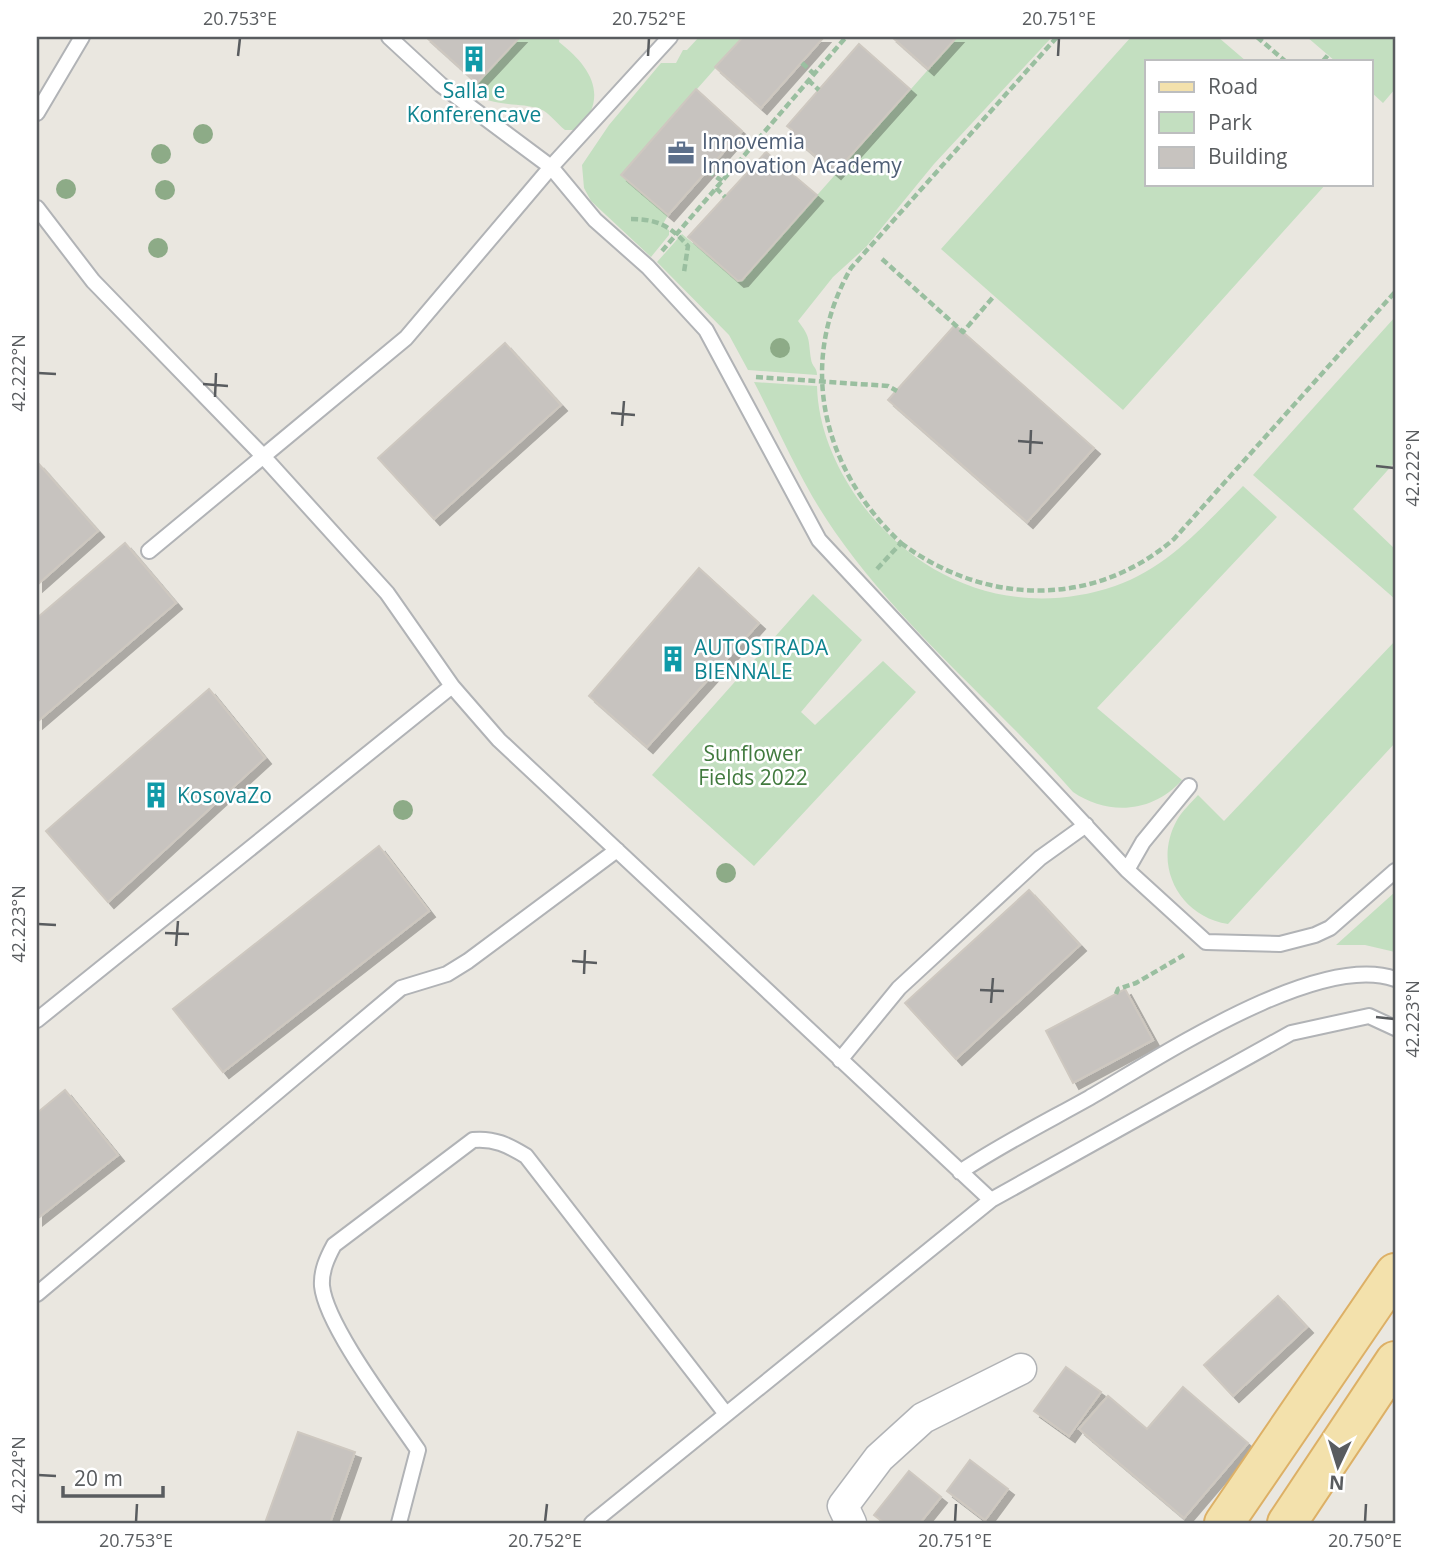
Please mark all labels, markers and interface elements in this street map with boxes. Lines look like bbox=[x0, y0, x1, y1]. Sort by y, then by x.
text: 20.753°E bbox=[203, 6, 277, 30]
text: 20.752°E bbox=[612, 6, 686, 30]
text: 20.751°E bbox=[1022, 6, 1096, 30]
building icon: Salla e Konferencave bbox=[459, 44, 489, 74]
legend bbox=[1145, 60, 1372, 186]
text: Road bbox=[1208, 72, 1258, 100]
place label: Salla e Konferencave bbox=[407, 76, 541, 128]
text: Park bbox=[1208, 108, 1252, 136]
place label: Innovemia Innovation Academy bbox=[702, 127, 902, 179]
office icon: Innovemia Innovation Academy bbox=[666, 138, 696, 168]
text: Building bbox=[1208, 142, 1287, 170]
text: 42.222°N bbox=[6, 334, 30, 412]
text: 42.222°N bbox=[1400, 429, 1424, 507]
place label: AUTOSTRADA BIENNALE bbox=[694, 633, 829, 685]
building icon: AUTOSTRADA BIENNALE bbox=[658, 644, 688, 674]
park label: Sunflower Fields 2022 bbox=[698, 739, 808, 791]
building icon: KosovaZo bbox=[141, 780, 171, 810]
place label: KosovaZo bbox=[177, 781, 272, 809]
text: 42.223°N bbox=[6, 885, 30, 963]
text: 42.223°N bbox=[1400, 980, 1424, 1058]
north arrow bbox=[1302, 1430, 1372, 1500]
text: 42.224°N bbox=[6, 1436, 30, 1514]
scale bar bbox=[63, 1455, 163, 1499]
text: 20 m bbox=[74, 1464, 123, 1492]
text: N bbox=[1328, 1469, 1345, 1496]
text: 20.753°E bbox=[99, 1528, 173, 1552]
text: 20.752°E bbox=[508, 1528, 582, 1552]
text: 20.751°E bbox=[918, 1528, 992, 1552]
text: 20.750°E bbox=[1328, 1528, 1402, 1552]

